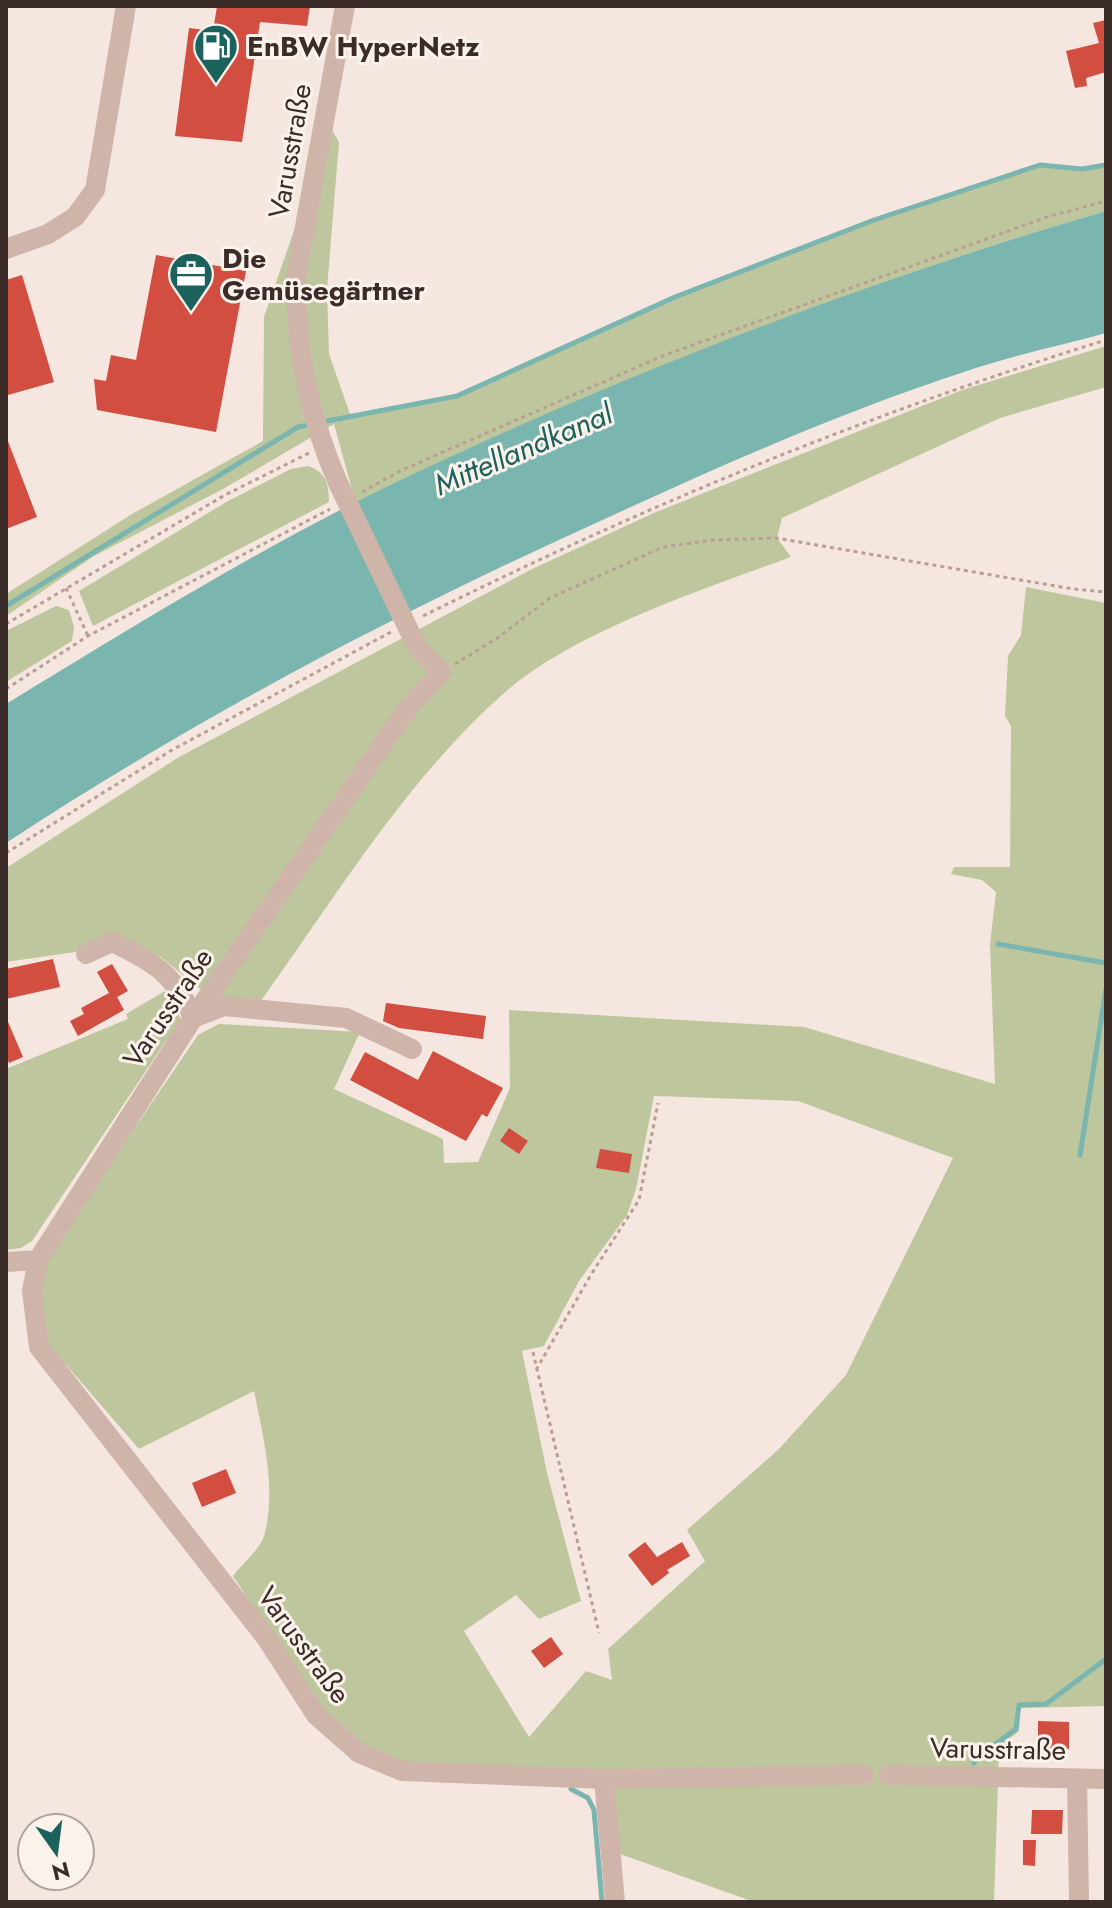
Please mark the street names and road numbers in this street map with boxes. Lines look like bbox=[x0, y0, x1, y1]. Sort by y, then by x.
street label: Varusstraße bbox=[258, 80, 322, 222]
street label: Varusstraße bbox=[113, 940, 223, 1076]
street label: Varusstraße bbox=[247, 1578, 361, 1712]
street label: Varusstraße bbox=[930, 1727, 1066, 1771]

